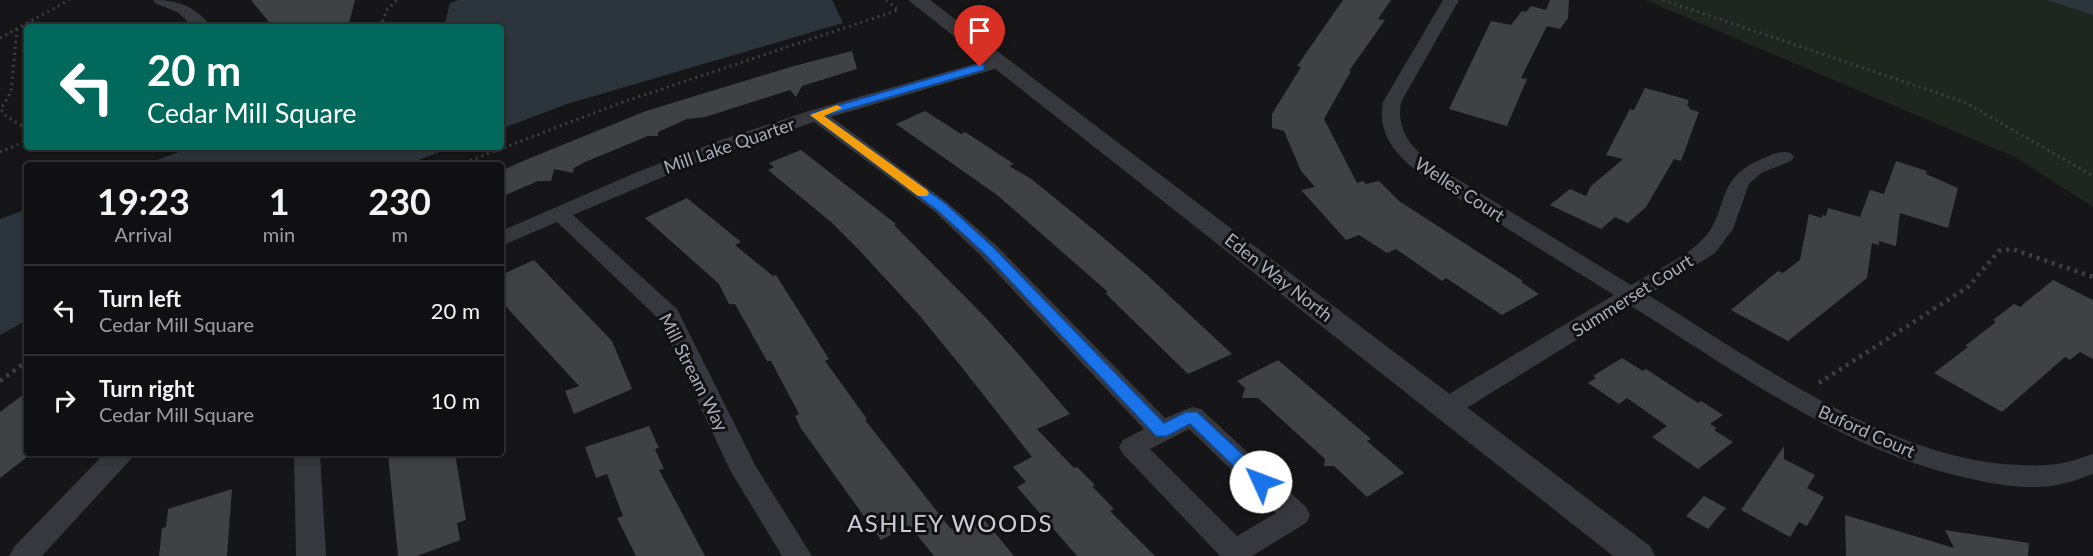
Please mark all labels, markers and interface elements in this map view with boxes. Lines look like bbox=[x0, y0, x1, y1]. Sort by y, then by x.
pin bbox=[954, 5, 1005, 67]
icon: arrive bbox=[963, 14, 996, 47]
text: 20 m bbox=[147, 45, 241, 95]
icon: left bbox=[48, 48, 126, 126]
text: Cedar Mill Square bbox=[147, 96, 356, 129]
street label: Mill Lake Quarter bbox=[661, 112, 798, 178]
street label: Welles Court bbox=[1411, 152, 1509, 226]
text: 19:23 bbox=[97, 179, 190, 223]
text: 1 bbox=[269, 179, 290, 223]
text: 230 bbox=[368, 179, 431, 223]
text: Arrival bbox=[115, 222, 172, 246]
text: min bbox=[263, 222, 295, 246]
text: m bbox=[391, 222, 408, 246]
street label: Eden Way North bbox=[1221, 228, 1337, 326]
street label: Summerset Court bbox=[1567, 249, 1697, 341]
text: Turn left bbox=[99, 285, 181, 312]
icon: left bbox=[48, 294, 81, 327]
text: 20 m bbox=[431, 297, 480, 324]
street label: Mill Stream Way bbox=[655, 309, 733, 435]
text: Cedar Mill Square bbox=[99, 312, 254, 336]
text: Turn right bbox=[99, 375, 194, 402]
icon: right bbox=[48, 384, 81, 417]
text: 10 m bbox=[431, 387, 480, 414]
street label: Buford Court bbox=[1815, 400, 1919, 462]
text: Cedar Mill Square bbox=[99, 402, 254, 426]
position arrow bbox=[1229, 450, 1293, 514]
district label: ASHLEY WOODS bbox=[847, 508, 1053, 537]

